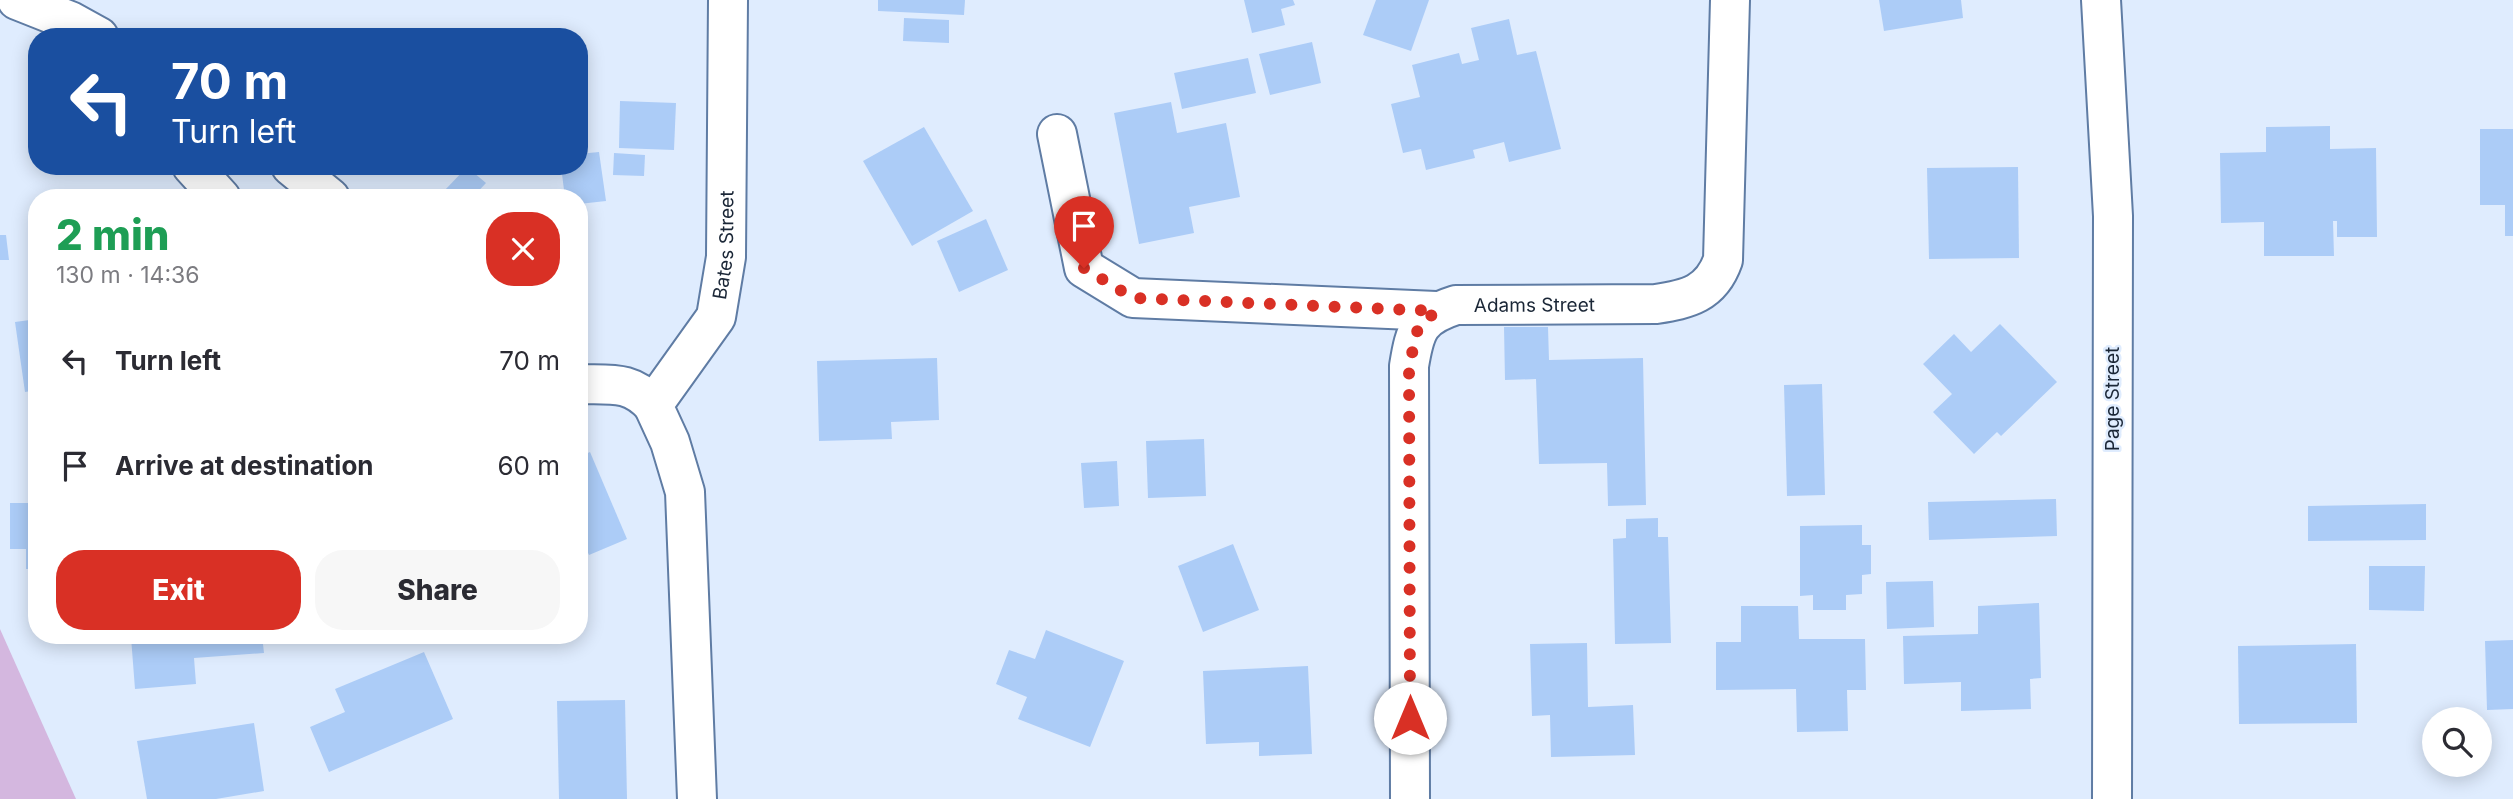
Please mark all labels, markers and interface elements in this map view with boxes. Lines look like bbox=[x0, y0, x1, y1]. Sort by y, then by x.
text: 70 m bbox=[171, 52, 288, 111]
icon: left bbox=[56, 56, 147, 147]
text: Turn left bbox=[171, 112, 296, 151]
street label: Bates Street bbox=[708, 191, 738, 301]
pin bbox=[1054, 196, 1114, 268]
icon: arrive bbox=[1065, 207, 1103, 245]
text: 2 min bbox=[56, 209, 170, 260]
button: close bbox=[486, 212, 560, 286]
text: 130 m · 14:36 bbox=[56, 261, 200, 289]
street label: Adams Street bbox=[1474, 293, 1595, 316]
icon: left bbox=[56, 342, 94, 380]
text: Turn left bbox=[115, 345, 221, 376]
text: 70 m bbox=[499, 345, 560, 376]
street label: Page Street bbox=[2101, 347, 2124, 451]
icon: arrive bbox=[56, 447, 94, 485]
text: Arrive at destination bbox=[115, 450, 374, 481]
text: 60 m bbox=[497, 450, 560, 481]
button: Exit bbox=[56, 550, 301, 630]
button: Share bbox=[315, 550, 560, 630]
position arrow bbox=[1373, 681, 1447, 755]
map controls bbox=[2422, 707, 2492, 777]
button: search bbox=[2422, 707, 2492, 777]

